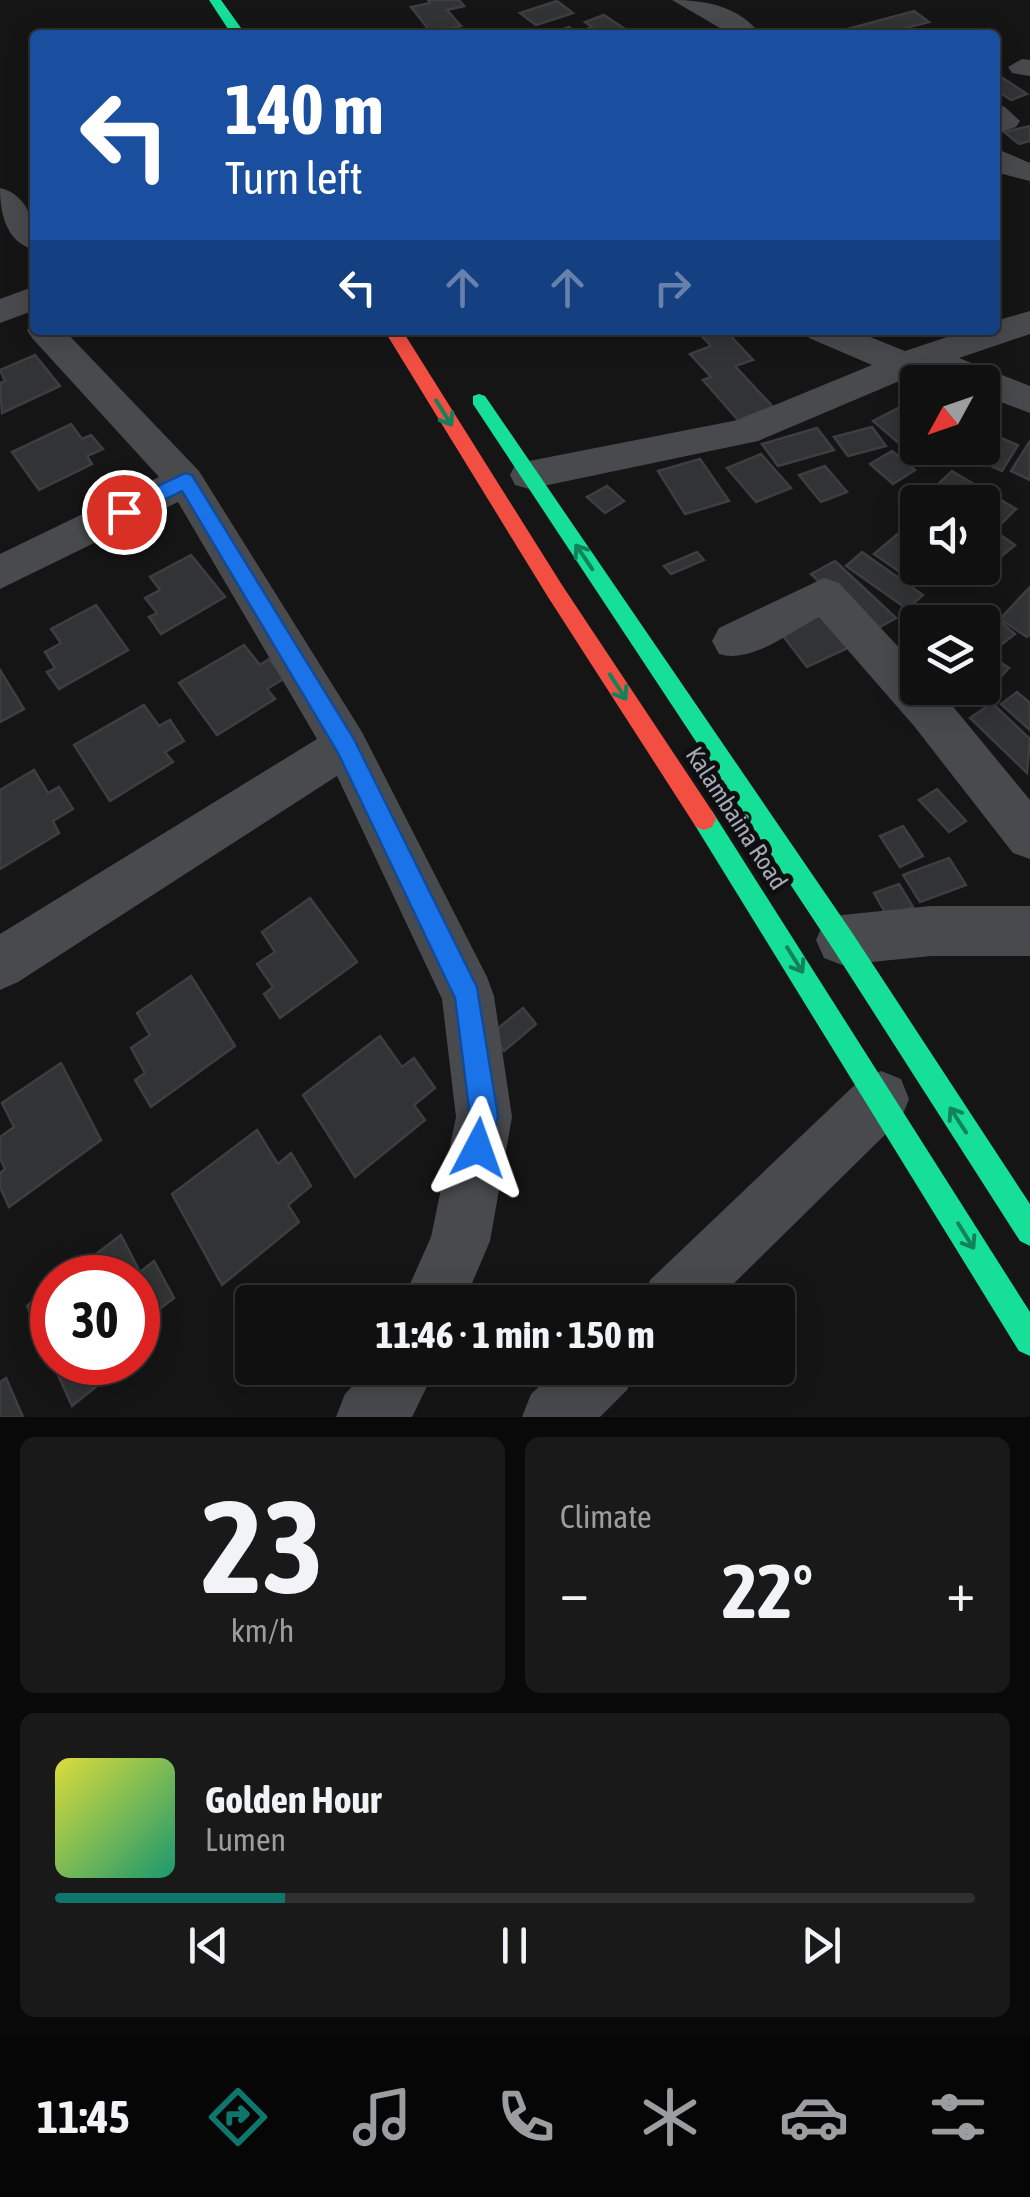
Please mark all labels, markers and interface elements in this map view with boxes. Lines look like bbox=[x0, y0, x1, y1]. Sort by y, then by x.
text: 140 m bbox=[225, 69, 384, 149]
icon: left bbox=[60, 70, 190, 200]
text: Turn left bbox=[225, 152, 363, 204]
icon: left bbox=[330, 260, 385, 315]
icon: ahead bbox=[435, 260, 490, 315]
icon: ahead bbox=[540, 260, 595, 315]
icon: right bbox=[645, 260, 700, 315]
north arrow bbox=[900, 365, 1000, 465]
map controls bbox=[900, 365, 1000, 705]
one-way arrow bbox=[434, 398, 455, 427]
pin bbox=[82, 470, 167, 555]
icon: arrive bbox=[97, 485, 152, 540]
button: sound bbox=[900, 485, 1000, 585]
one-way arrow bbox=[574, 544, 595, 572]
button: layers bbox=[900, 605, 1000, 705]
one-way arrow bbox=[608, 673, 629, 701]
street label: Kalambaina Road bbox=[681, 742, 793, 894]
one-way arrow bbox=[785, 945, 805, 974]
position arrow bbox=[426, 1096, 530, 1200]
one-way arrow bbox=[948, 1106, 969, 1134]
one-way arrow bbox=[956, 1221, 976, 1250]
speed limit sign: 30 bbox=[30, 1255, 160, 1385]
text: 11:46 · 1 min · 150 m bbox=[375, 1313, 655, 1356]
text: 23 bbox=[201, 1472, 324, 1621]
text: Climate bbox=[560, 1498, 652, 1535]
text: 22° bbox=[722, 1548, 813, 1634]
text: − bbox=[560, 1560, 589, 1623]
text: + bbox=[946, 1560, 975, 1623]
text: km/h bbox=[231, 1612, 294, 1649]
text: Golden Hour bbox=[205, 1778, 381, 1821]
text: Lumen bbox=[205, 1821, 286, 1858]
icon: previous bbox=[181, 1918, 236, 1973]
icon: pause bbox=[487, 1918, 542, 1973]
icon: next bbox=[794, 1918, 849, 1973]
icon: directions bbox=[203, 2082, 273, 2152]
icon: music bbox=[347, 2082, 417, 2152]
icon: phone bbox=[491, 2082, 561, 2152]
icon: climate bbox=[635, 2082, 705, 2152]
icon: car bbox=[779, 2082, 849, 2152]
icon: filters bbox=[923, 2082, 993, 2152]
text: 11:45 bbox=[37, 2091, 130, 2143]

